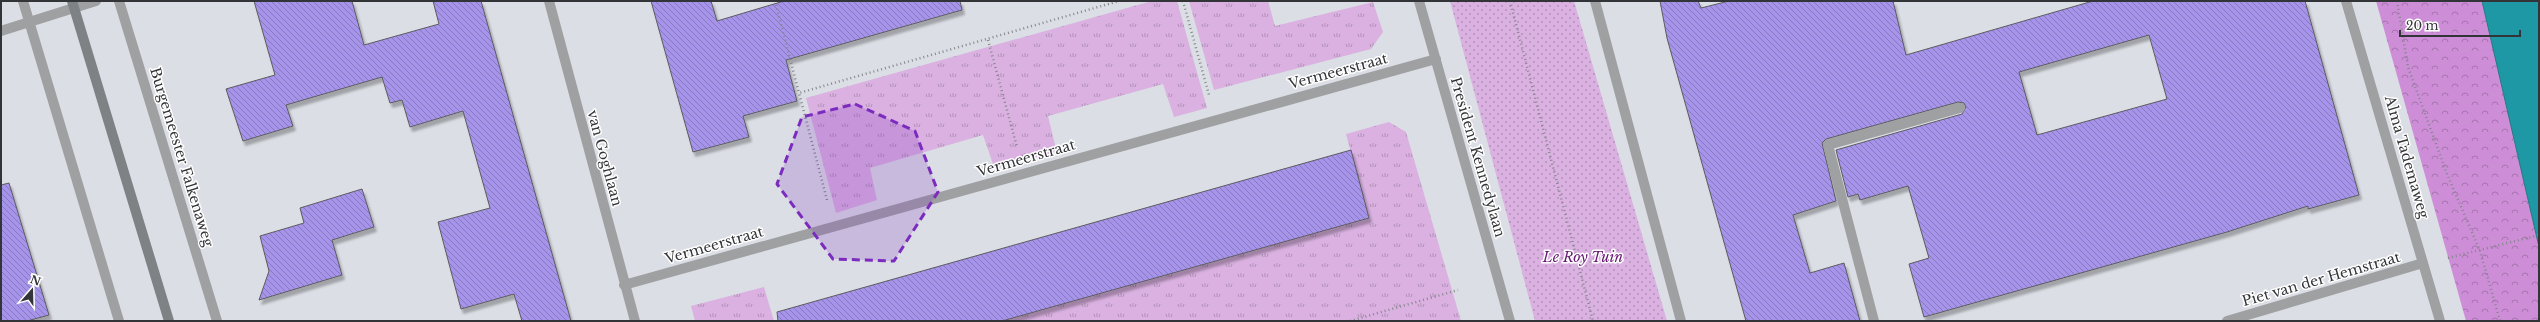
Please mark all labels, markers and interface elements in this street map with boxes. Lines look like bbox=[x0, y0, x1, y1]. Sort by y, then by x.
scale bar bbox=[2400, 12, 2520, 38]
text: 20 m bbox=[2406, 18, 2438, 33]
street label: Vermeerstraat bbox=[1286, 49, 1390, 93]
street label: Burgemeester Falkenaweg bbox=[146, 65, 218, 249]
street label: President Kennedylaan bbox=[1447, 75, 1510, 239]
street label: Alma Tademaweg bbox=[2381, 92, 2433, 221]
street label: van Goghlaan bbox=[584, 108, 627, 208]
street label: Vermeerstraat bbox=[974, 135, 1078, 181]
street label: Vermeerstraat bbox=[662, 222, 766, 268]
park label: Le Roy Tuin bbox=[1542, 248, 1623, 266]
street label: Piet van der Hemstraat bbox=[2240, 248, 2403, 310]
north arrow bbox=[12, 270, 52, 310]
text: N bbox=[28, 272, 43, 289]

